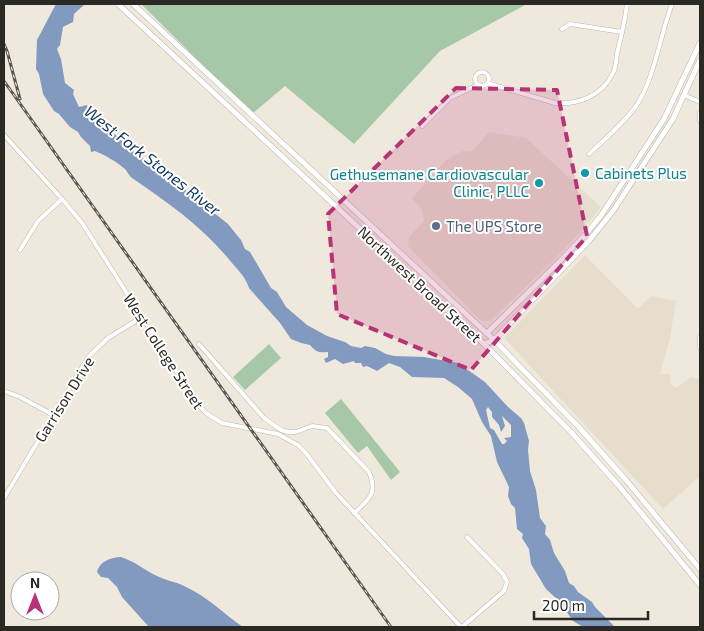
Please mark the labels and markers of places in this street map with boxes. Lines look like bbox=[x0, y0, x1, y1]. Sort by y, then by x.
place label: Cabinets Plus bbox=[595, 164, 687, 182]
place label: Gethusemane Cardiovascular Clinic, PLLC bbox=[330, 165, 529, 200]
marker: Cabinets Plus bbox=[579, 167, 591, 179]
marker: Gethusemane Cardiovascular Clinic, PLLC bbox=[533, 177, 545, 189]
place label: The UPS Store bbox=[446, 217, 542, 235]
marker: The UPS Store bbox=[430, 220, 442, 232]

